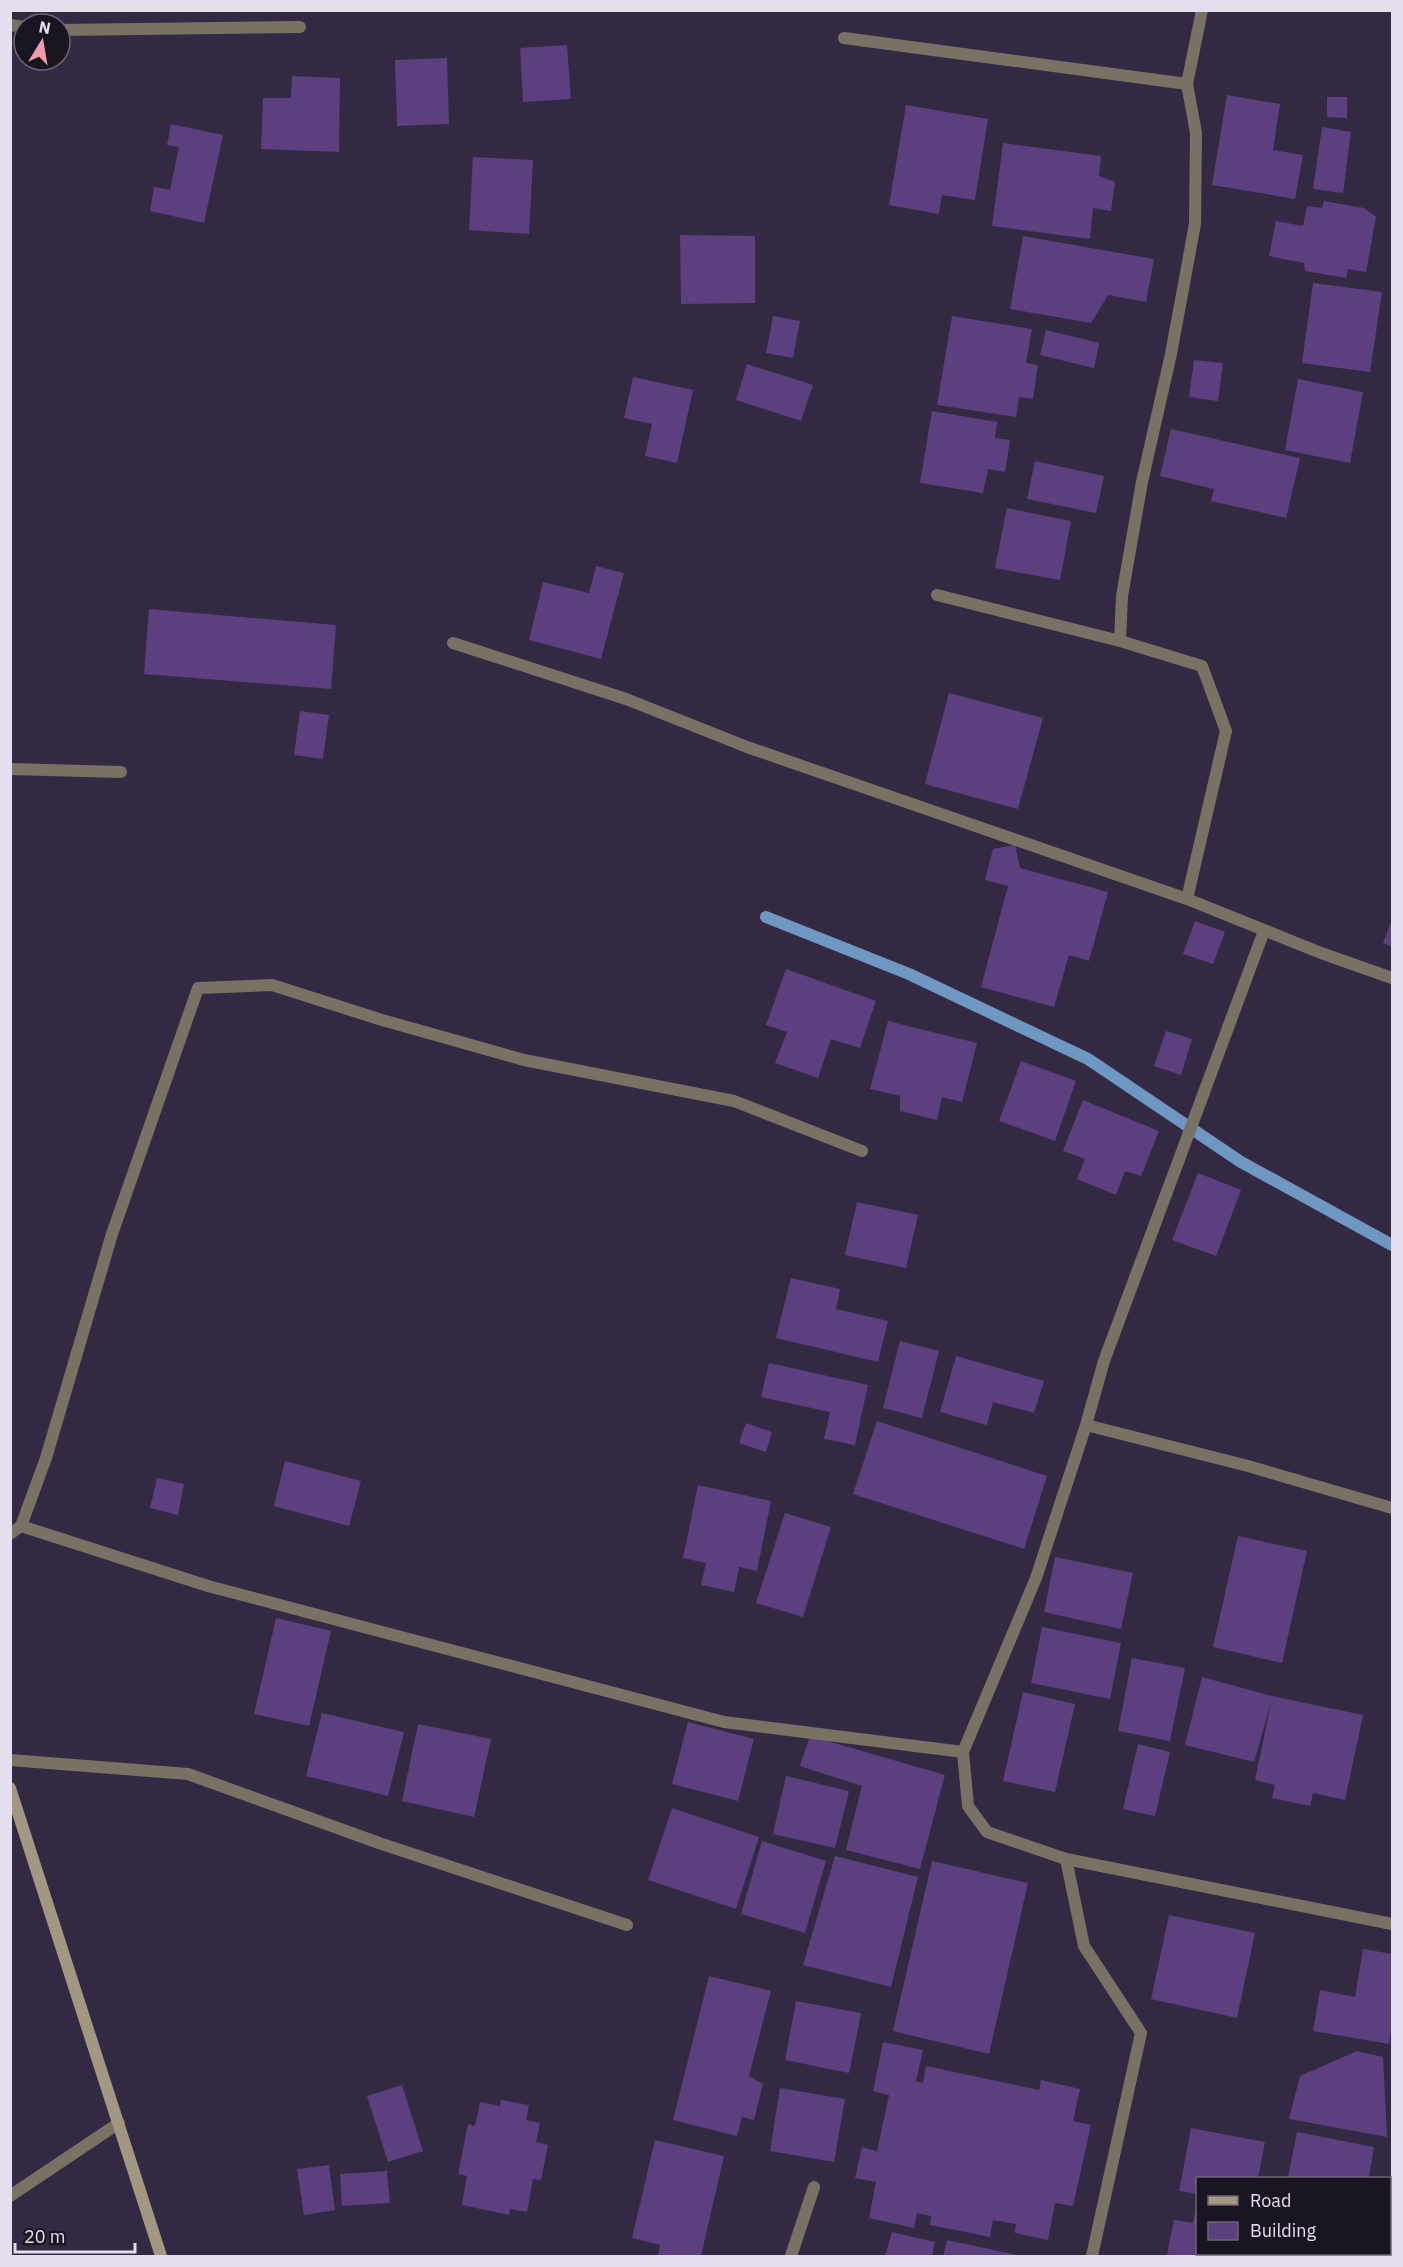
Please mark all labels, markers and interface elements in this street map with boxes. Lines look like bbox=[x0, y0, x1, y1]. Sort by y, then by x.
north arrow bbox=[12, 12, 72, 72]
text: N bbox=[37, 16, 52, 38]
legend bbox=[1196, 2177, 1391, 2255]
text: Road bbox=[1250, 2189, 1291, 2212]
scale bar bbox=[15, 2216, 135, 2254]
text: Building bbox=[1250, 2219, 1317, 2242]
text: 20 m bbox=[24, 2225, 66, 2248]

